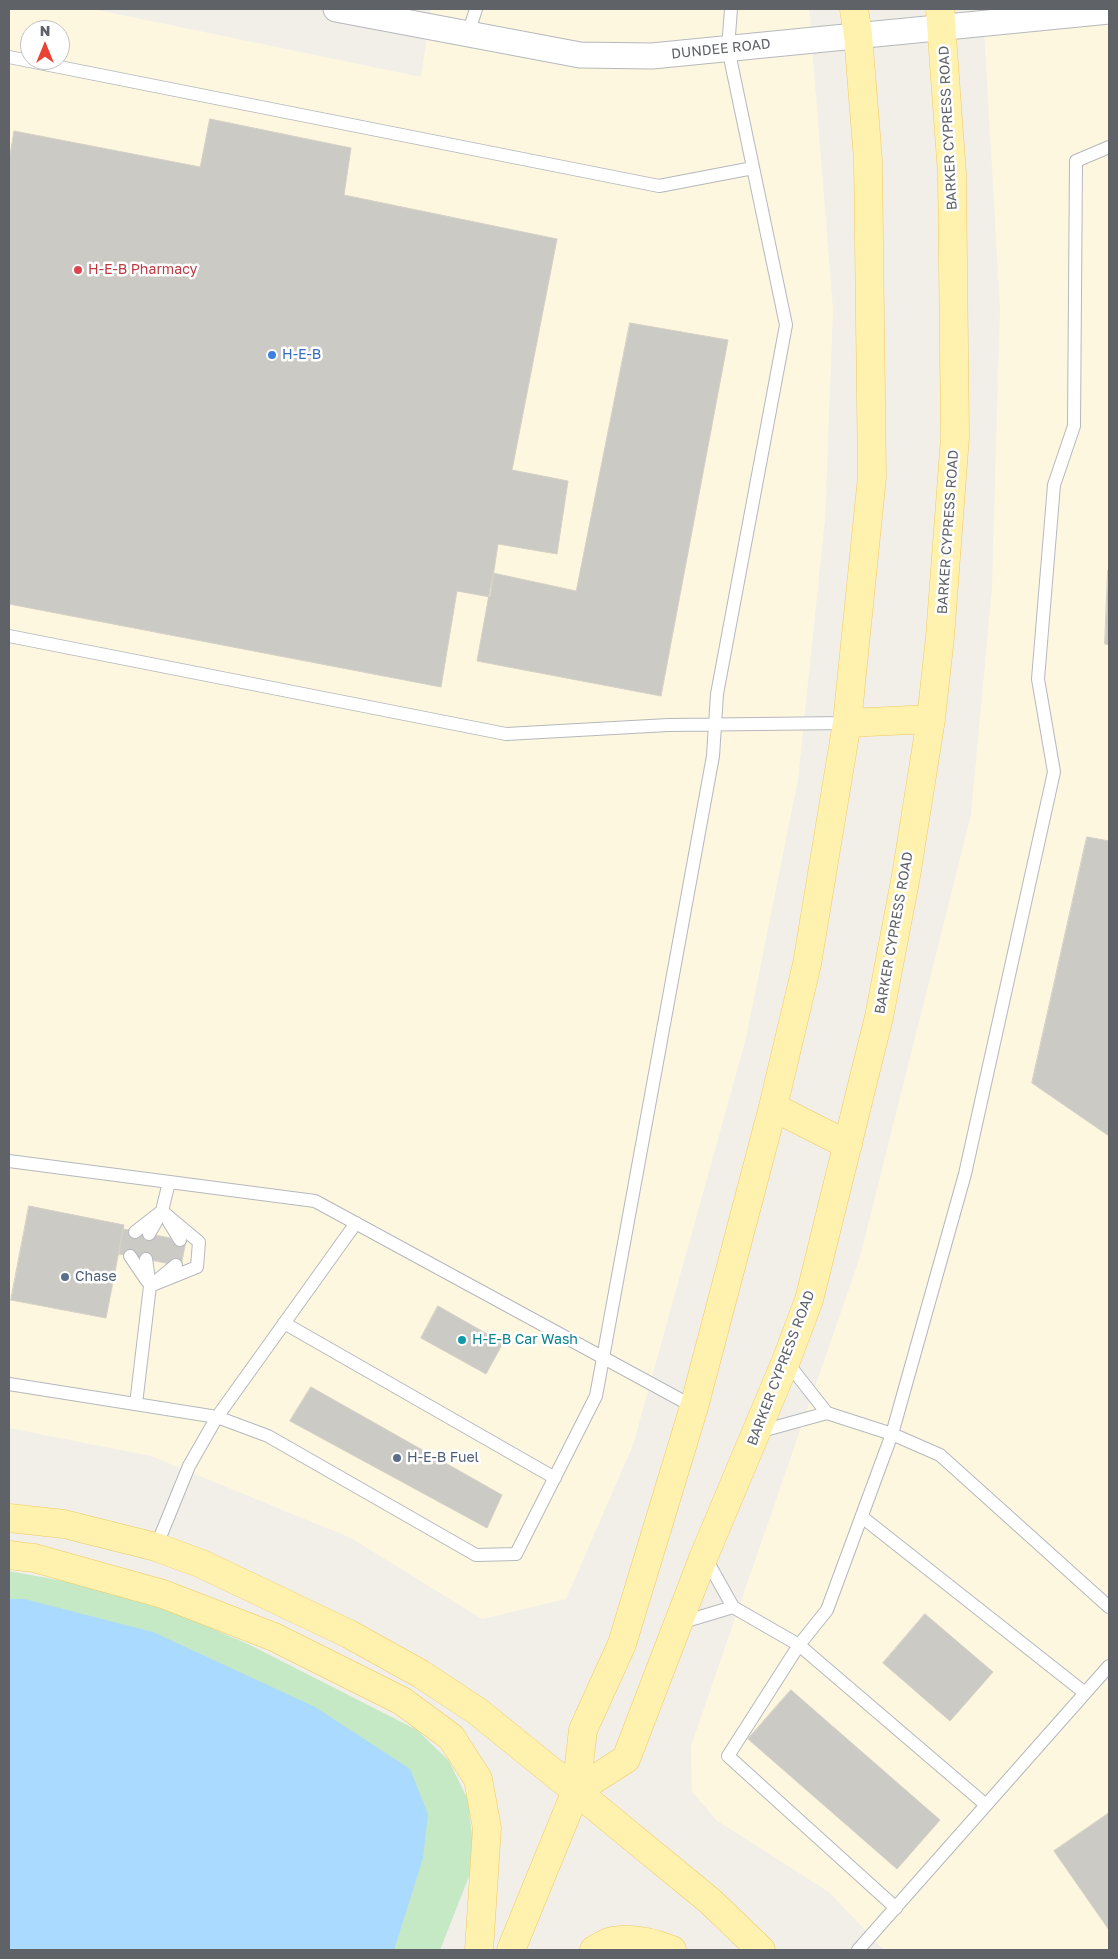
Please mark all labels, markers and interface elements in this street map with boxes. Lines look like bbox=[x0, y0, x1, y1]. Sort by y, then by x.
north arrow bbox=[20, 20, 70, 70]
text: N bbox=[40, 22, 50, 39]
street label: DUNDEE ROAD bbox=[670, 35, 772, 63]
street label: BARKER CYPRESS ROAD bbox=[935, 45, 961, 211]
place label: H-E-B Pharmacy bbox=[88, 262, 197, 278]
marker: H-E-B Pharmacy bbox=[72, 264, 84, 276]
place label: H-E-B bbox=[282, 347, 321, 363]
marker: H-E-B bbox=[266, 349, 278, 361]
street label: BARKER CYPRESS ROAD bbox=[934, 449, 962, 615]
street label: BARKER CYPRESS ROAD bbox=[871, 850, 917, 1016]
place label: Chase bbox=[75, 1269, 117, 1285]
marker: Chase bbox=[59, 1271, 71, 1283]
street label: BARKER CYPRESS ROAD bbox=[744, 1288, 818, 1448]
place label: H-E-B Car Wash bbox=[472, 1332, 578, 1348]
marker: H-E-B Car Wash bbox=[456, 1334, 468, 1346]
place label: H-E-B Fuel bbox=[407, 1450, 479, 1466]
marker: H-E-B Fuel bbox=[391, 1452, 403, 1464]

